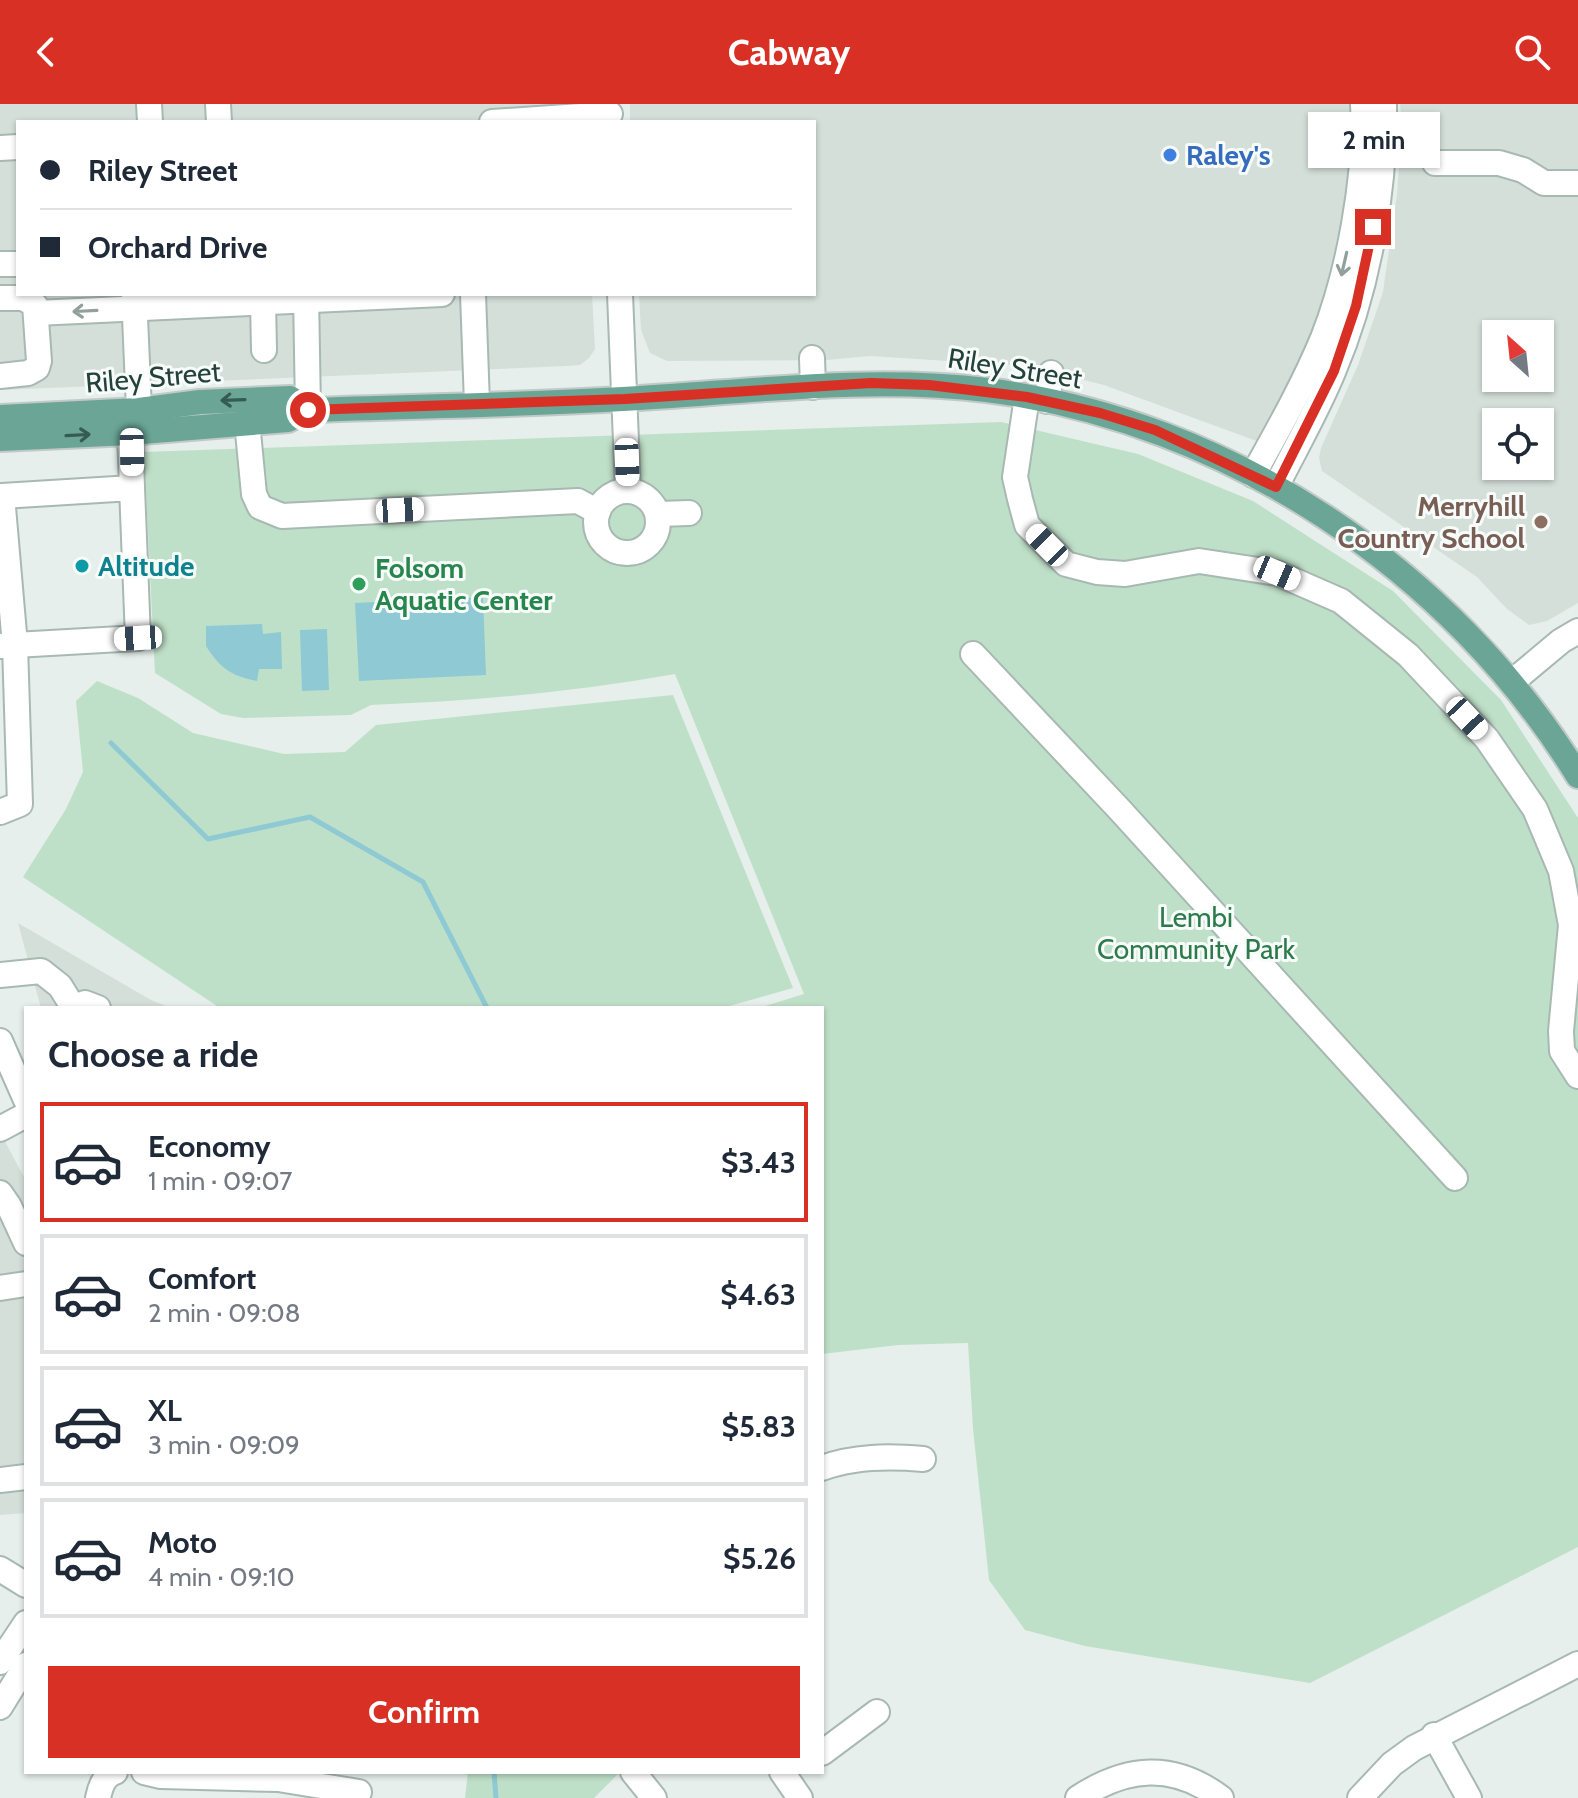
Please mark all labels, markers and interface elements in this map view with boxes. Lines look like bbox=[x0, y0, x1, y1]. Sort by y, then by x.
icon: back bbox=[24, 30, 68, 74]
text: Cabway bbox=[728, 30, 850, 74]
icon: search bbox=[1510, 30, 1554, 74]
callout: 2 min bbox=[1307, 111, 1439, 167]
text: 2 min bbox=[1343, 124, 1405, 156]
place label: Raley's bbox=[1186, 138, 1271, 172]
marker: Raley's bbox=[1161, 146, 1179, 164]
text: Riley Street bbox=[88, 152, 238, 189]
route end bbox=[1355, 209, 1391, 245]
text: Orchard Drive bbox=[88, 229, 267, 266]
one-way arrow bbox=[1336, 251, 1351, 277]
one-way arrow bbox=[72, 303, 99, 318]
north arrow bbox=[1482, 320, 1554, 392]
map controls bbox=[1482, 320, 1554, 480]
street label: Riley Street bbox=[945, 341, 1085, 395]
street label: Riley Street bbox=[84, 354, 222, 400]
route start bbox=[290, 392, 326, 428]
one-way arrow bbox=[220, 393, 247, 408]
button: locate bbox=[1482, 408, 1554, 480]
one-way arrow bbox=[64, 427, 91, 442]
car bbox=[120, 428, 144, 476]
car bbox=[614, 438, 640, 486]
place label: Merryhill Country School bbox=[1338, 489, 1525, 555]
car bbox=[375, 497, 425, 523]
marker: Merryhill Country School bbox=[1532, 513, 1550, 531]
car bbox=[1022, 520, 1072, 570]
place label: Altitude bbox=[98, 549, 194, 583]
place label: Folsom Aquatic Center bbox=[375, 551, 553, 617]
car bbox=[1250, 553, 1304, 593]
marker: Altitude bbox=[73, 557, 91, 575]
marker: Folsom Aquatic Center bbox=[350, 575, 368, 593]
car bbox=[113, 625, 163, 651]
car bbox=[1442, 692, 1492, 744]
park label: Lembi Community Park bbox=[1097, 900, 1295, 966]
text: Choose a ride bbox=[48, 1032, 258, 1076]
icon: car bbox=[52, 1126, 124, 1198]
text: Economy bbox=[148, 1128, 271, 1165]
text: $3.43 bbox=[721, 1144, 796, 1181]
text: 1 min · 09:07 bbox=[148, 1165, 292, 1197]
icon: car bbox=[52, 1258, 124, 1330]
text: Comfort bbox=[148, 1260, 256, 1297]
text: $4.63 bbox=[720, 1276, 796, 1313]
text: 2 min · 09:08 bbox=[148, 1297, 300, 1329]
icon: car bbox=[52, 1390, 124, 1462]
text: XL bbox=[148, 1392, 182, 1429]
text: $5.83 bbox=[722, 1408, 796, 1445]
text: 3 min · 09:09 bbox=[148, 1429, 300, 1461]
icon: car bbox=[52, 1522, 124, 1594]
text: Moto bbox=[148, 1524, 217, 1561]
text: $5.26 bbox=[723, 1540, 796, 1577]
text: 4 min · 09:10 bbox=[148, 1561, 295, 1593]
button: Confirm bbox=[48, 1666, 800, 1758]

